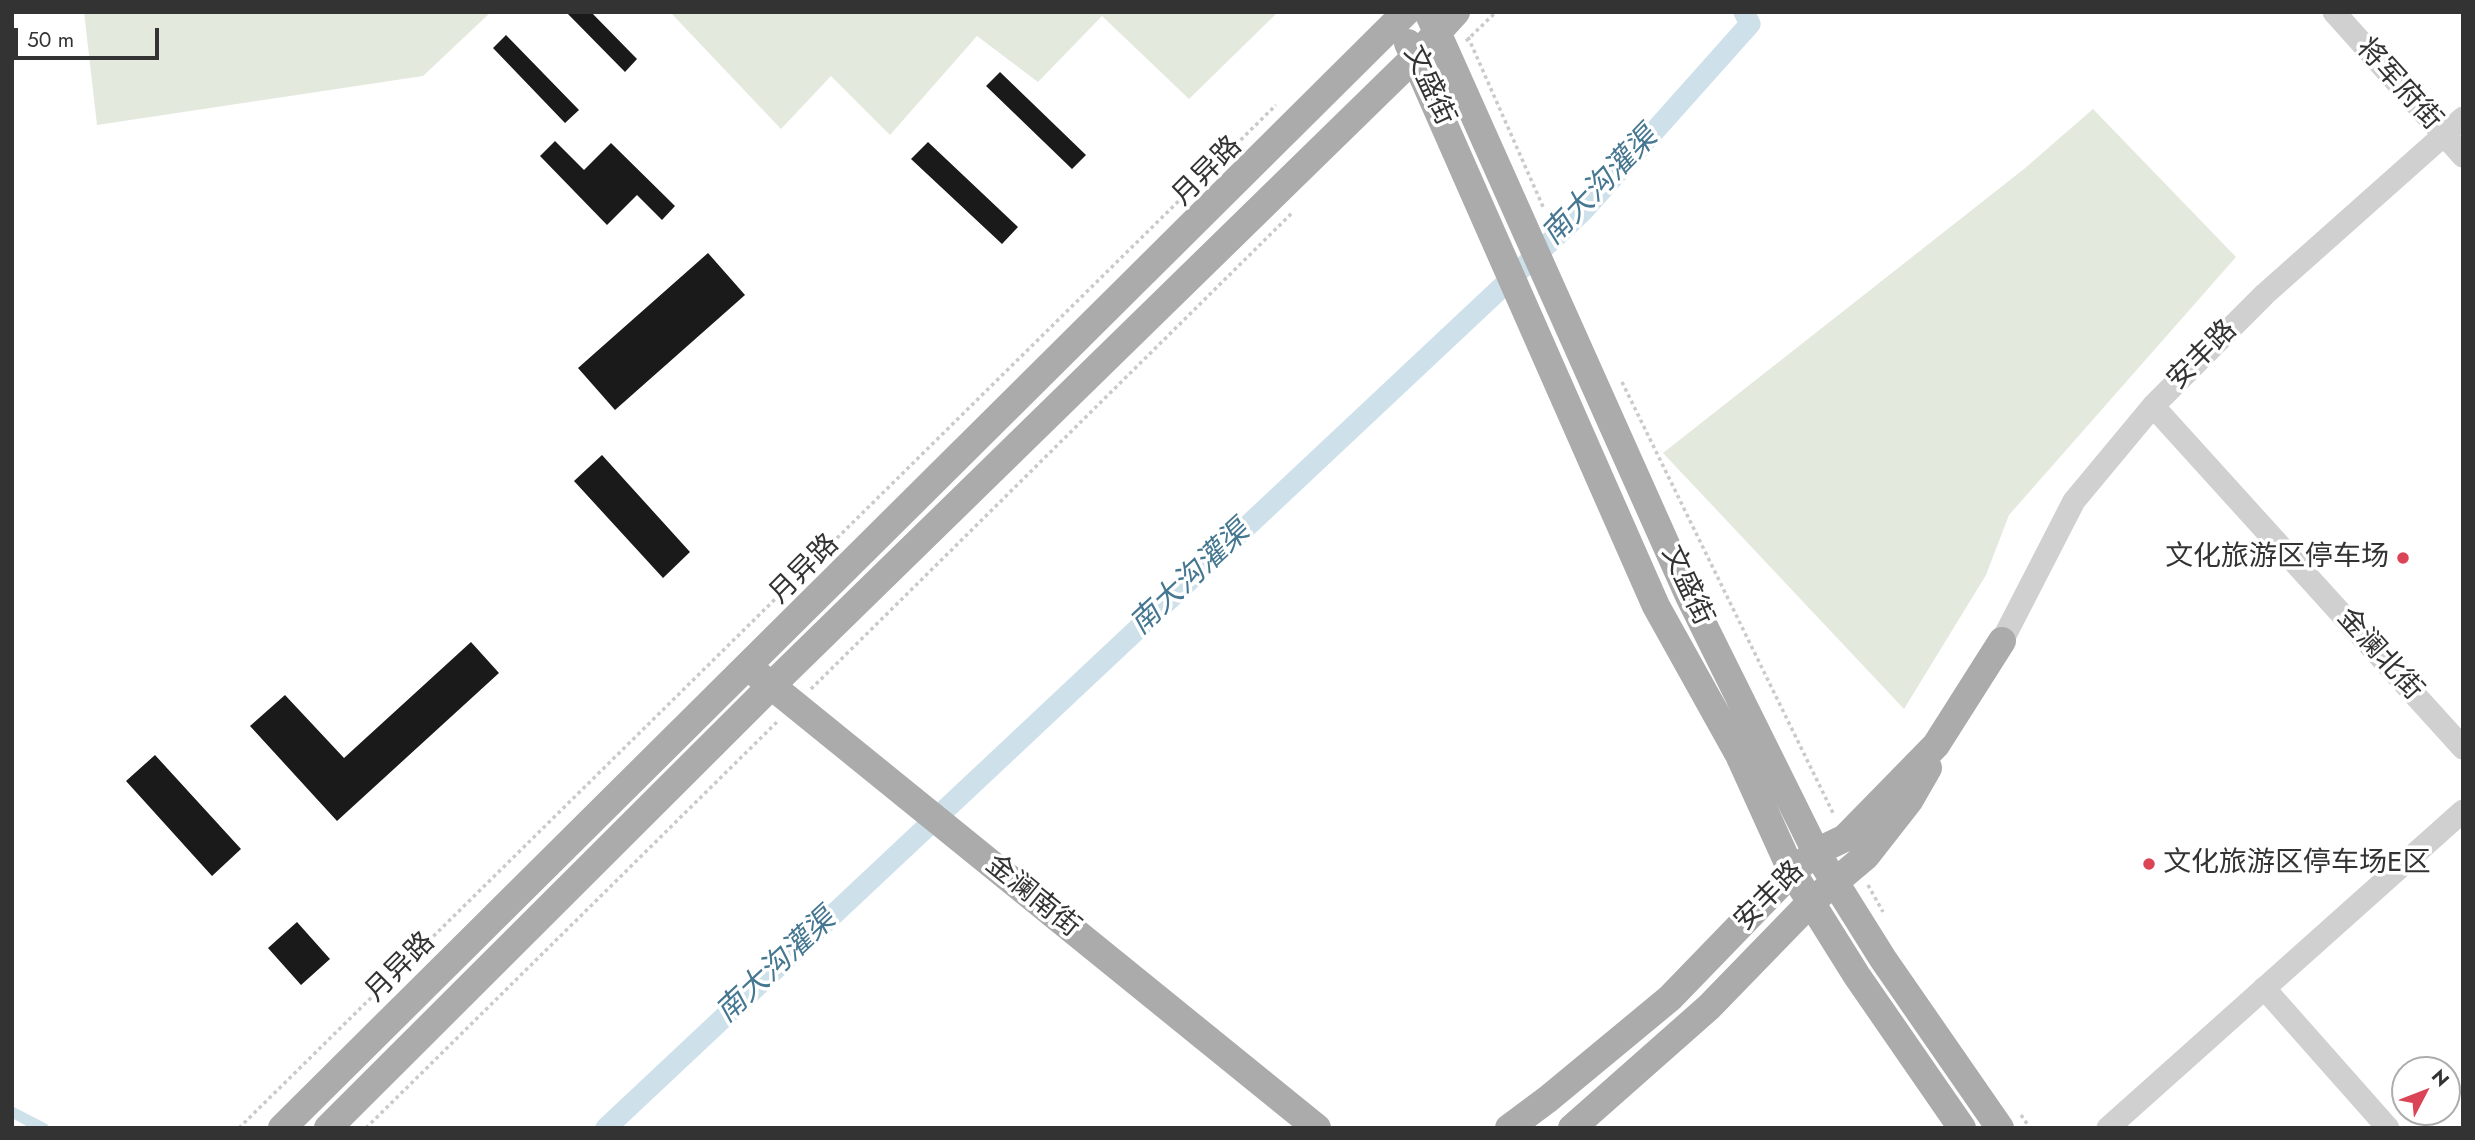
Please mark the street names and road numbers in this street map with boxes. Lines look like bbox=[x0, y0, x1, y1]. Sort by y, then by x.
street label: 将军府街 bbox=[2348, 32, 2448, 138]
street label: 文盛街 bbox=[1395, 41, 1461, 131]
street label: 月异路 bbox=[1166, 130, 1250, 214]
street label: 安丰路 bbox=[2161, 314, 2245, 398]
street label: 月异路 bbox=[763, 528, 847, 612]
street label: 文盛街 bbox=[1653, 541, 1719, 631]
street label: 金澜北街 bbox=[2329, 602, 2429, 708]
street label: 金澜南街 bbox=[978, 849, 1086, 945]
street label: 安丰路 bbox=[1728, 855, 1812, 939]
street label: 月异路 bbox=[359, 926, 443, 1010]

